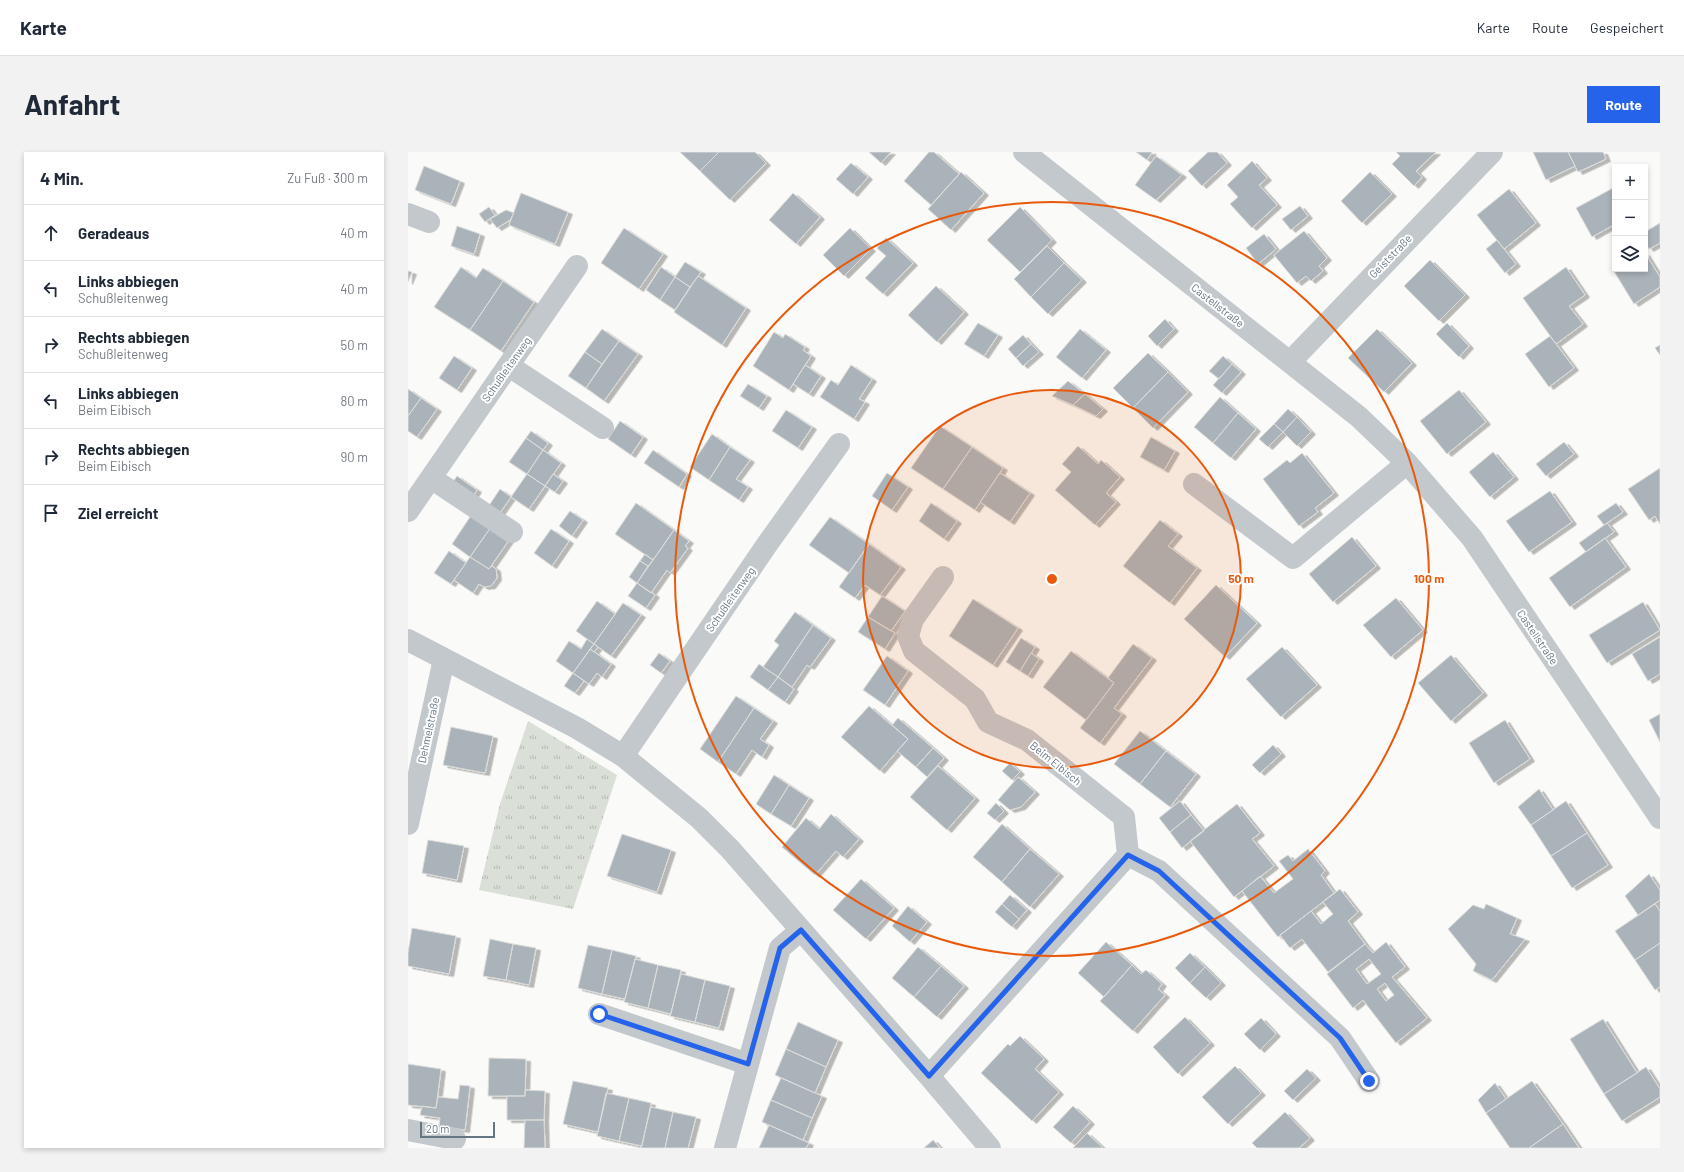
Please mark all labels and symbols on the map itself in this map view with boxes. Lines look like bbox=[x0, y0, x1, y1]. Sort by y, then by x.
street label: Geiststraße bbox=[1366, 231, 1414, 280]
street label: Castellstraße bbox=[1189, 280, 1247, 330]
street label: Schußleitenweg bbox=[479, 334, 533, 404]
street label: Schußleitenweg bbox=[703, 564, 757, 634]
text: 50 m bbox=[1228, 571, 1254, 585]
text: 100 m bbox=[1414, 571, 1444, 585]
centre of rings bbox=[1045, 572, 1059, 586]
street label: Castellstraße bbox=[1515, 607, 1561, 667]
street label: Dehmelstraße bbox=[415, 696, 441, 764]
street label: Beim Eibisch bbox=[1028, 738, 1084, 788]
route start bbox=[590, 1005, 608, 1023]
route end bbox=[1360, 1072, 1378, 1090]
scale bar bbox=[420, 1120, 495, 1139]

